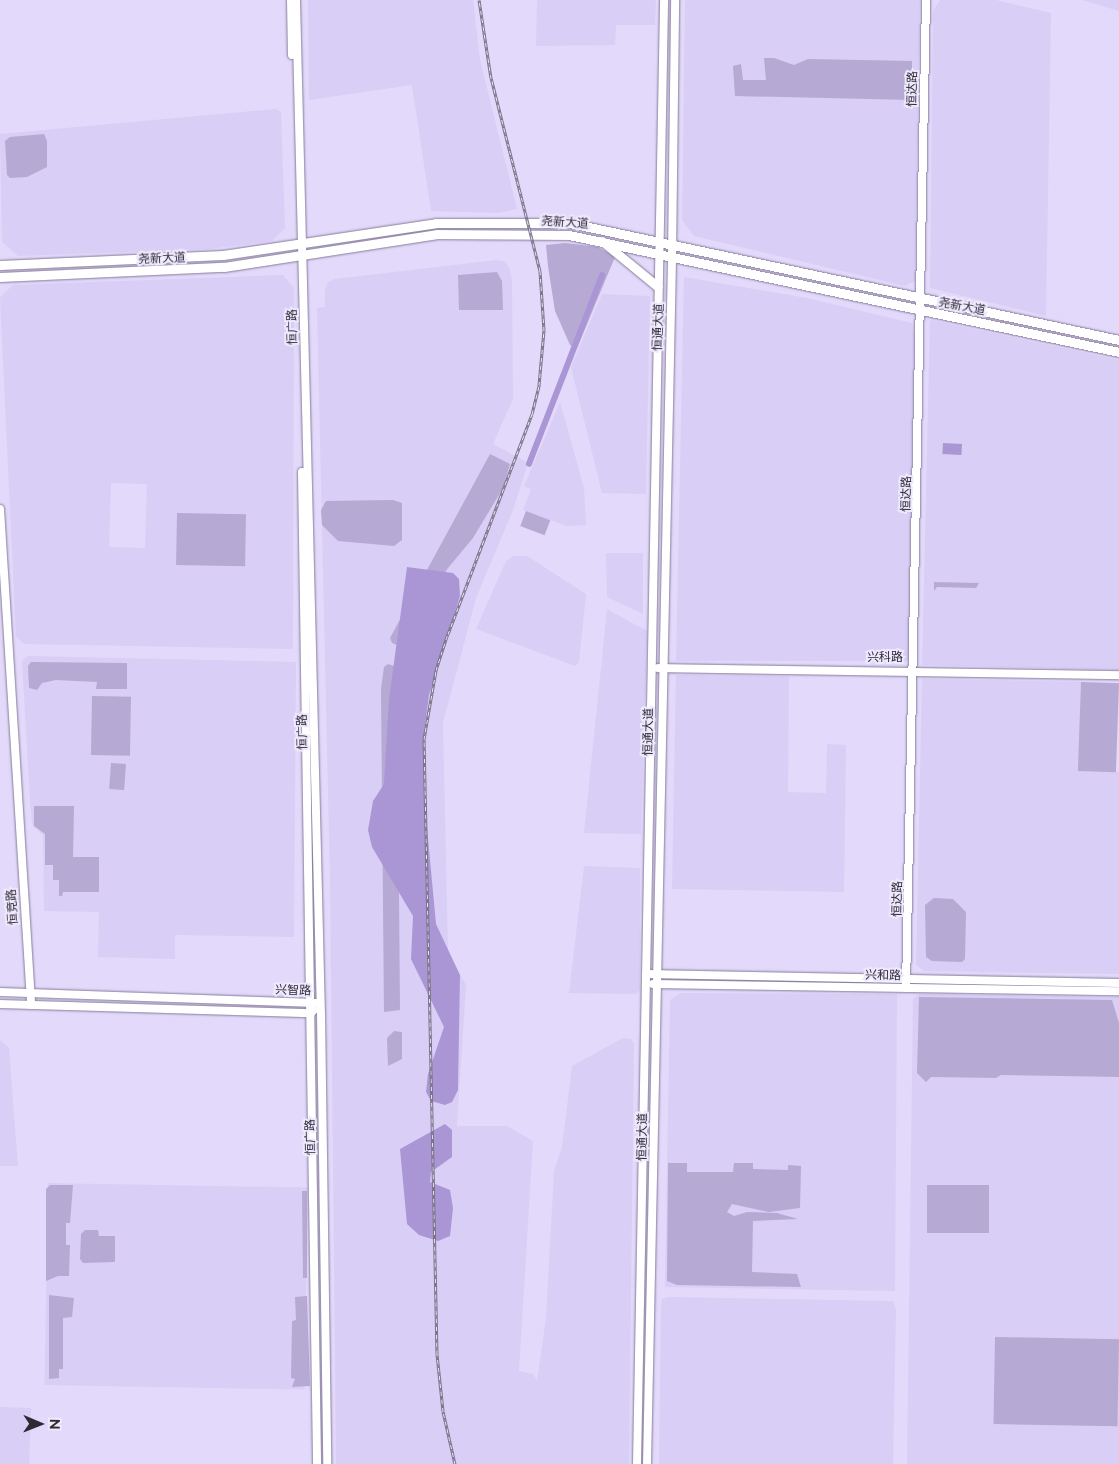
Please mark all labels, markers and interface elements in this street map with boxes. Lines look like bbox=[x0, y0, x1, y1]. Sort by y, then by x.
street label: 恒达路 bbox=[905, 71, 921, 107]
street label: 尧新大道 bbox=[541, 214, 589, 232]
street label: 尧新大道 bbox=[138, 251, 186, 267]
street label: 尧新大道 bbox=[937, 295, 987, 319]
street label: 恒通大道 bbox=[651, 303, 667, 351]
street label: 恒广路 bbox=[285, 309, 301, 345]
street label: 恒达路 bbox=[899, 476, 915, 512]
street label: 兴科路 bbox=[867, 651, 903, 665]
street label: 恒通大道 bbox=[641, 708, 657, 756]
street label: 恒广路 bbox=[295, 714, 311, 750]
street label: 恒达路 bbox=[890, 881, 906, 917]
street label: 恒竞路 bbox=[5, 889, 21, 925]
street label: 兴和路 bbox=[865, 968, 901, 984]
street label: 兴智路 bbox=[275, 983, 311, 999]
street label: 恒通大道 bbox=[635, 1113, 651, 1161]
street label: 恒广路 bbox=[303, 1119, 319, 1155]
north arrow bbox=[15, 1399, 65, 1449]
text: N bbox=[47, 1419, 63, 1430]

